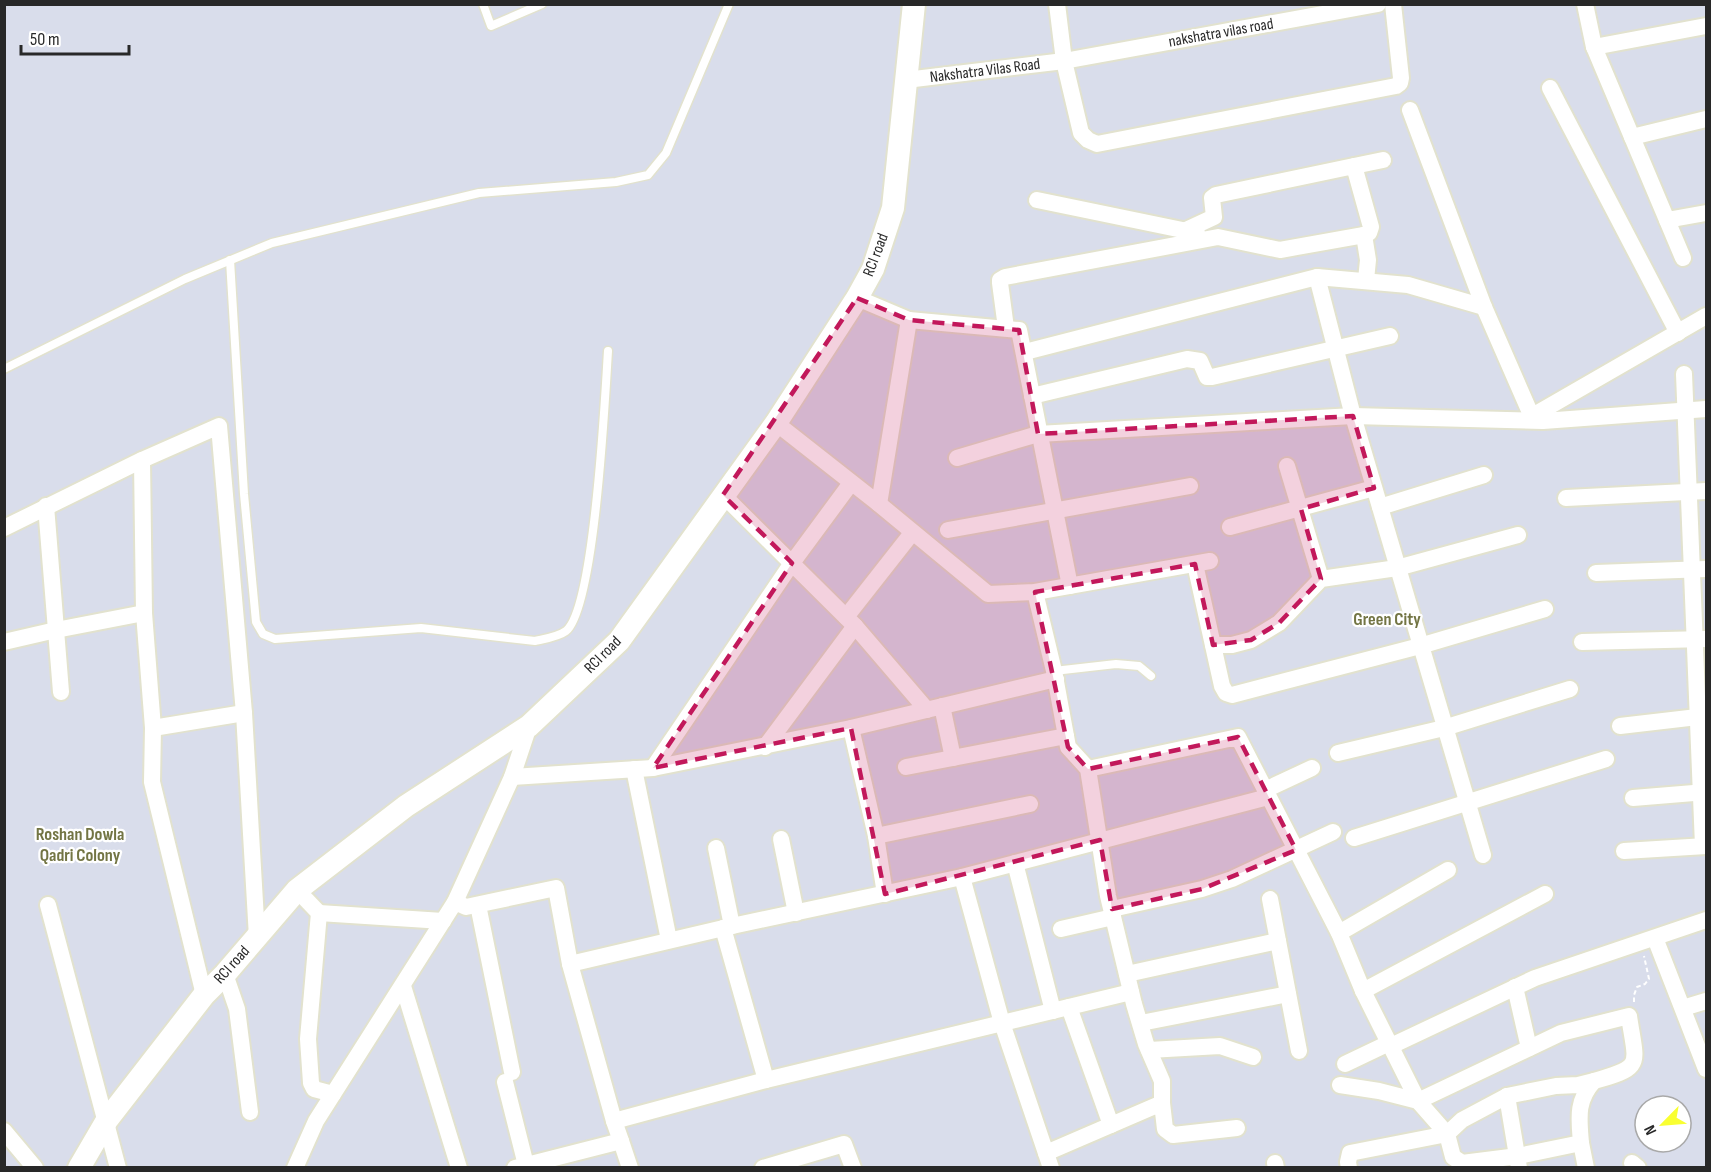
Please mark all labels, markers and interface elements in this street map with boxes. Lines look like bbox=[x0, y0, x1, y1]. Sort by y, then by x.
street label: nakshatra vilas road bbox=[1167, 14, 1275, 52]
scale bar bbox=[21, 18, 129, 56]
text: 50 m bbox=[30, 29, 60, 50]
street label: Nakshatra Vilas Road bbox=[929, 55, 1041, 87]
street label: RCI road bbox=[859, 231, 893, 279]
district label: Green City bbox=[1353, 609, 1421, 630]
street label: RCI road bbox=[581, 633, 625, 677]
district label: Roshan Dowla Qadri Colony bbox=[36, 824, 124, 866]
street label: RCI road bbox=[210, 942, 254, 988]
north arrow bbox=[1633, 1094, 1693, 1154]
text: N bbox=[1640, 1122, 1661, 1138]

